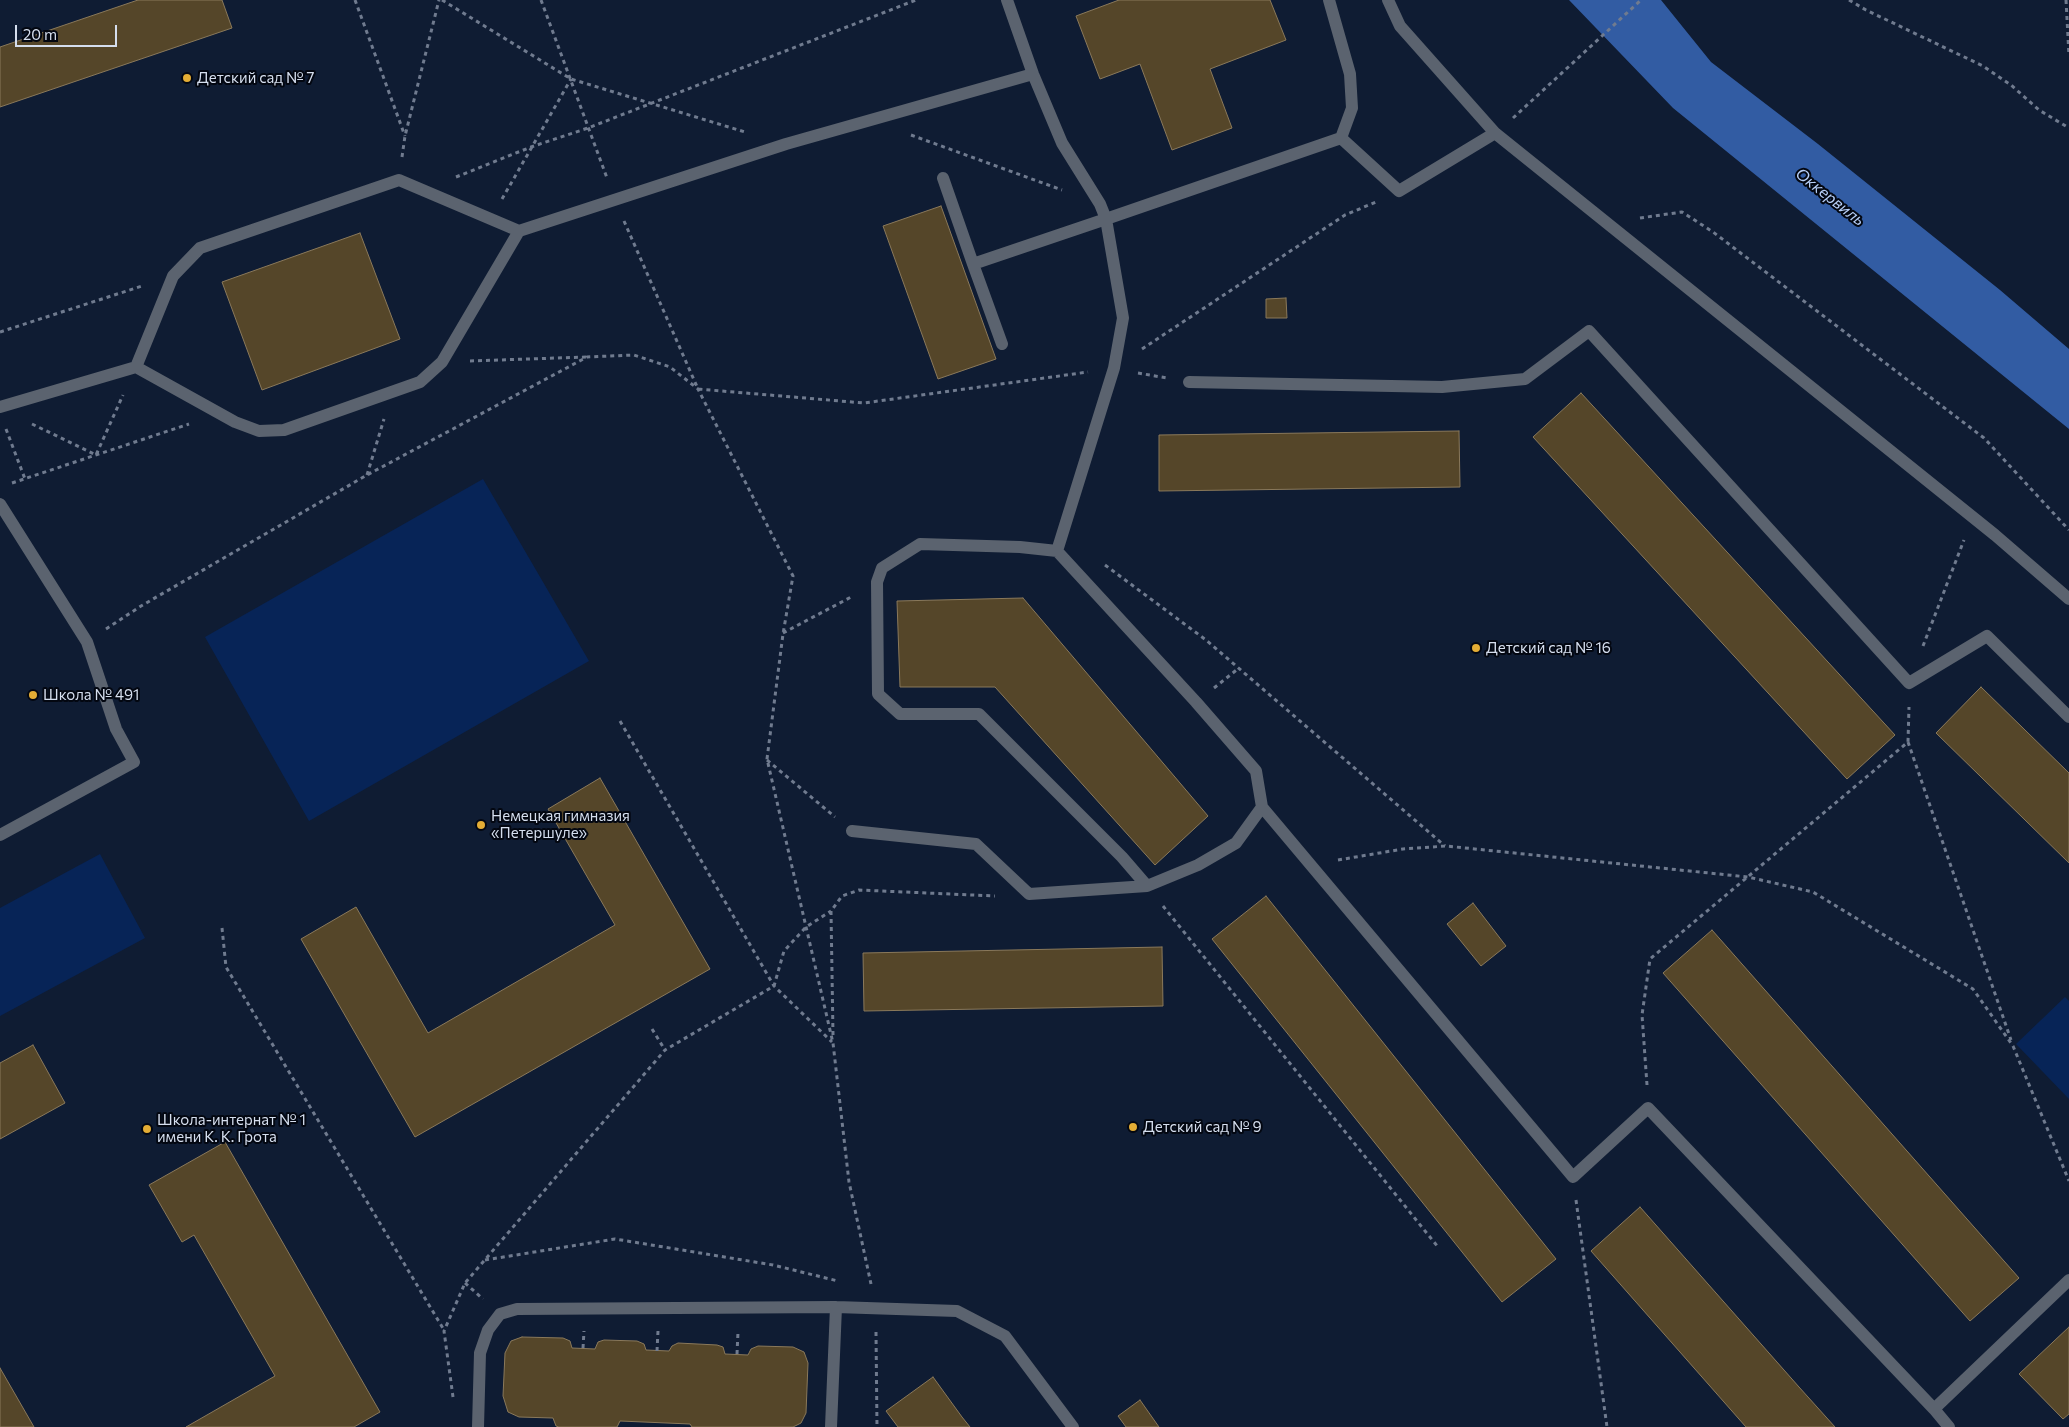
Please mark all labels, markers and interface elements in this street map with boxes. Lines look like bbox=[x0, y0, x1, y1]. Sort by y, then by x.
scale bar bbox=[18, 15, 120, 47]
text: 20 m bbox=[23, 25, 57, 43]
place label: Детский сад № 7 bbox=[197, 69, 314, 87]
marker: Детский сад № 7 bbox=[181, 72, 193, 84]
water label: Оккервиль bbox=[1791, 164, 1869, 230]
place label: Детский сад № 16 bbox=[1486, 639, 1611, 657]
marker: Детский сад № 16 bbox=[1470, 642, 1482, 654]
place label: Школа № 491 bbox=[43, 686, 139, 704]
marker: Школа № 491 bbox=[27, 689, 39, 701]
place label: Немецкая гимназия «Петершуле» bbox=[491, 807, 630, 842]
marker: Немецкая гимназия «Петершуле» bbox=[475, 819, 487, 831]
place label: Школа-интернат № 1 имени К. К. Грота bbox=[157, 1111, 306, 1146]
place label: Детский сад № 9 bbox=[1143, 1118, 1262, 1136]
marker: Детский сад № 9 bbox=[1127, 1121, 1139, 1133]
marker: Школа-интернат № 1 имени К. К. Грота bbox=[141, 1123, 153, 1135]

